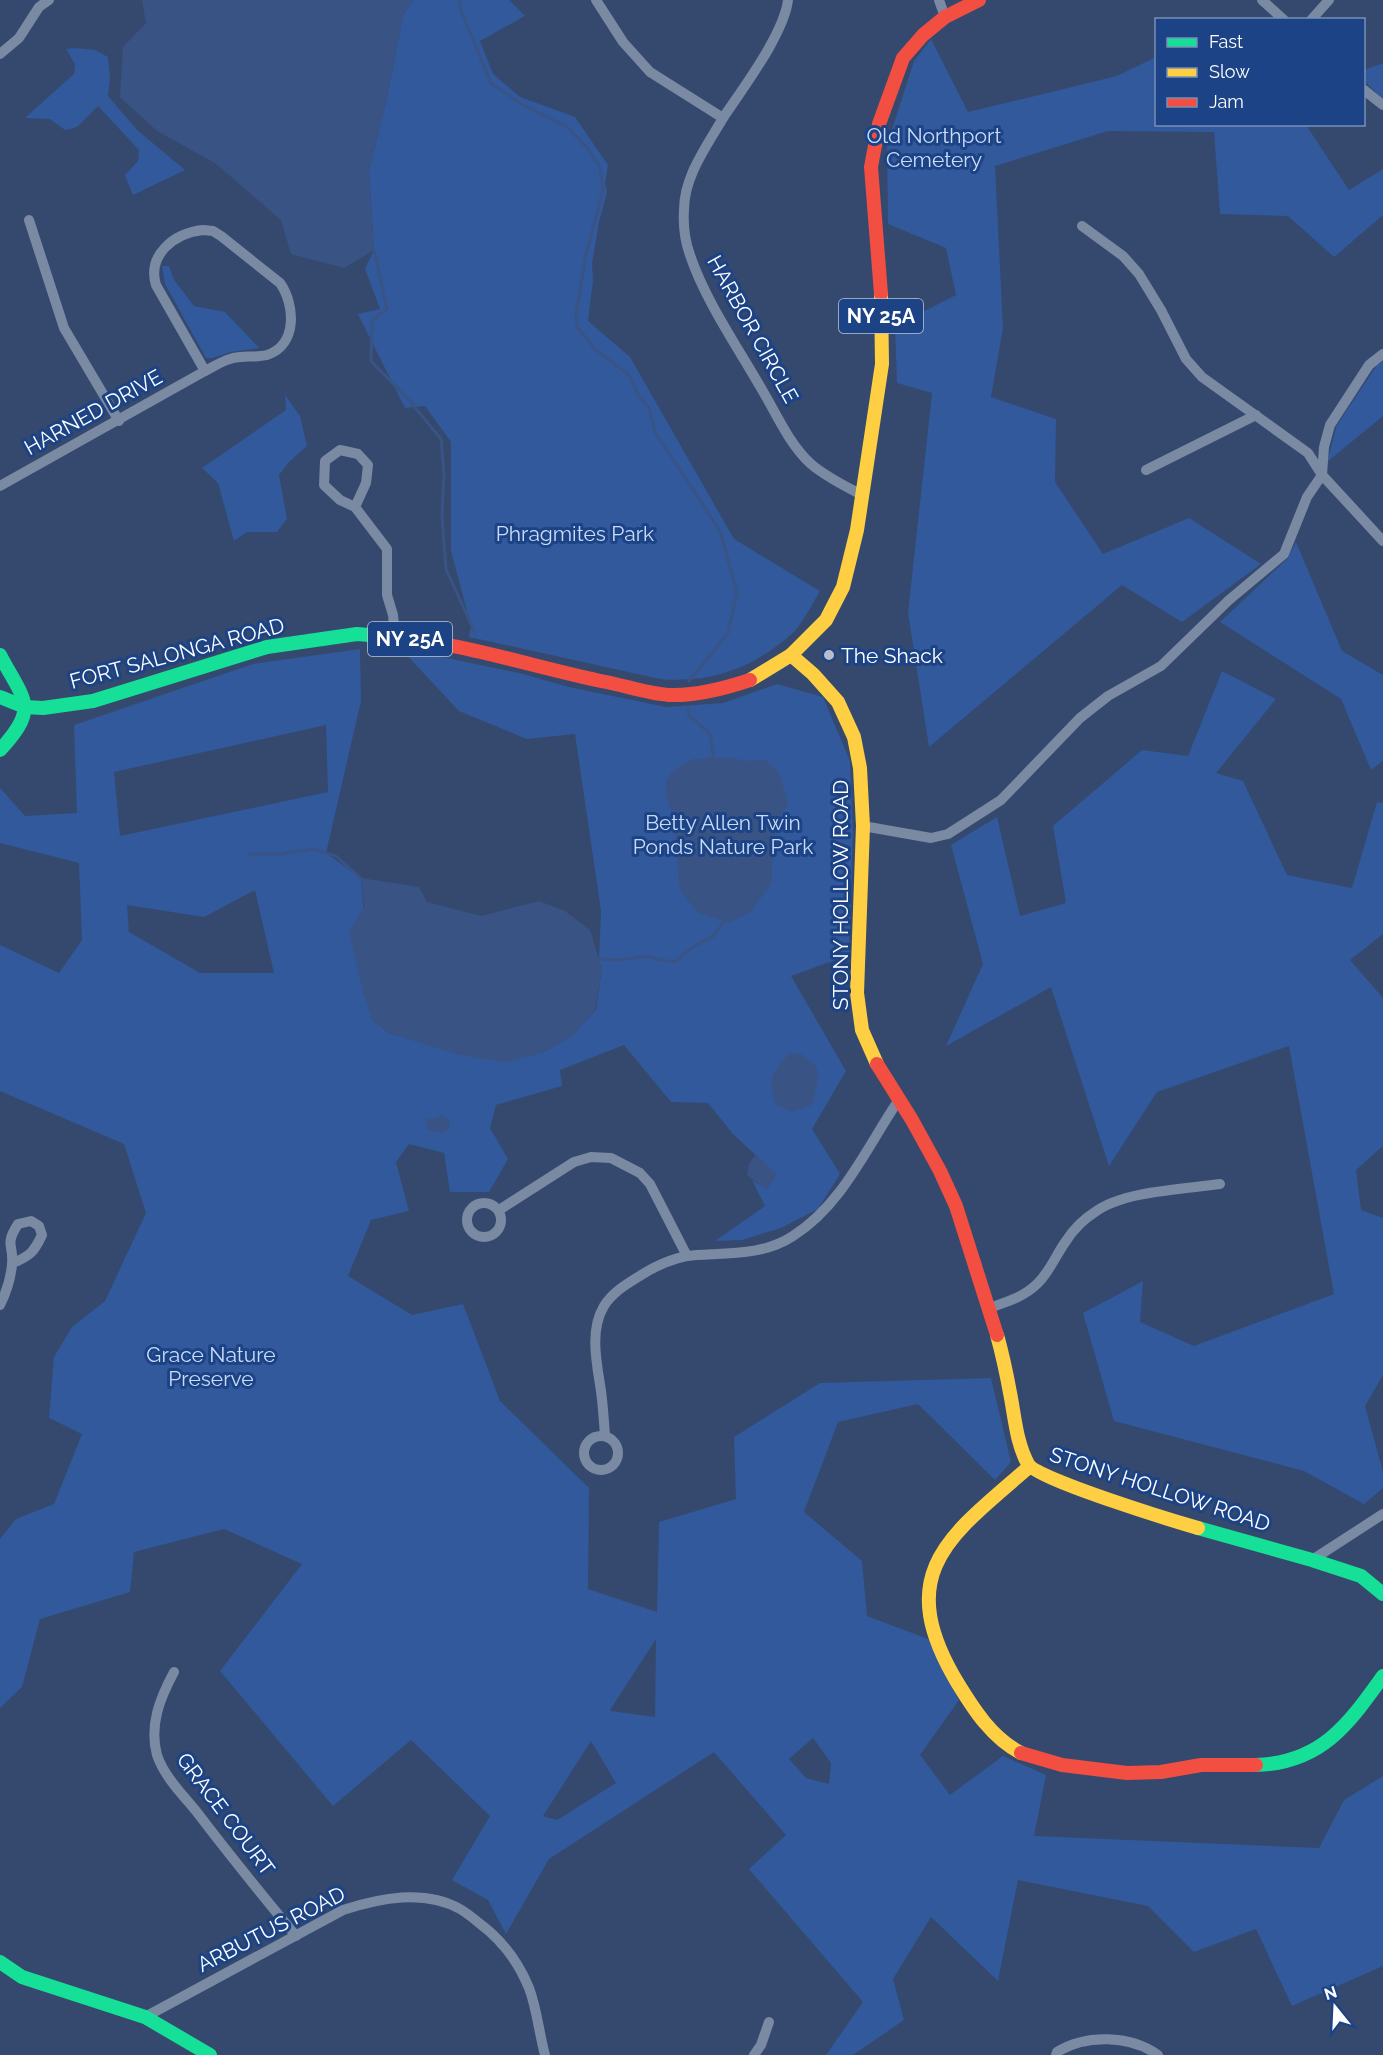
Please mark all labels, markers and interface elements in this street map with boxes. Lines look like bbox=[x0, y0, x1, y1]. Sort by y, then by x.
legend bbox=[1155, 18, 1365, 126]
text: Fast bbox=[1209, 31, 1243, 52]
text: Slow bbox=[1209, 61, 1250, 82]
text: Jam bbox=[1209, 91, 1244, 112]
park label: Old Northport Cemetery bbox=[867, 123, 1001, 172]
street label: HARBOR CIRCLE bbox=[702, 251, 804, 407]
road number: NY 25A bbox=[839, 299, 923, 333]
street label: HARNED DRIVE bbox=[20, 364, 166, 460]
park label: Phragmites Park bbox=[496, 521, 654, 546]
street label: FORT SALONGA ROAD bbox=[67, 612, 287, 694]
road number: NY 25A bbox=[368, 622, 452, 656]
place label: The Shack bbox=[841, 643, 943, 668]
marker: The Shack bbox=[822, 648, 836, 662]
street label: STONY HOLLOW ROAD bbox=[828, 780, 853, 1010]
park label: Betty Allen Twin Ponds Nature Park bbox=[633, 810, 813, 859]
park label: Grace Nature Preserve bbox=[146, 1342, 276, 1391]
street label: STONY HOLLOW ROAD bbox=[1047, 1442, 1273, 1536]
street label: GRACE COURT bbox=[172, 1748, 280, 1880]
street label: ARBUTUS ROAD bbox=[193, 1881, 349, 1977]
north arrow bbox=[1305, 1977, 1365, 2037]
text: N bbox=[1322, 1982, 1339, 2004]

